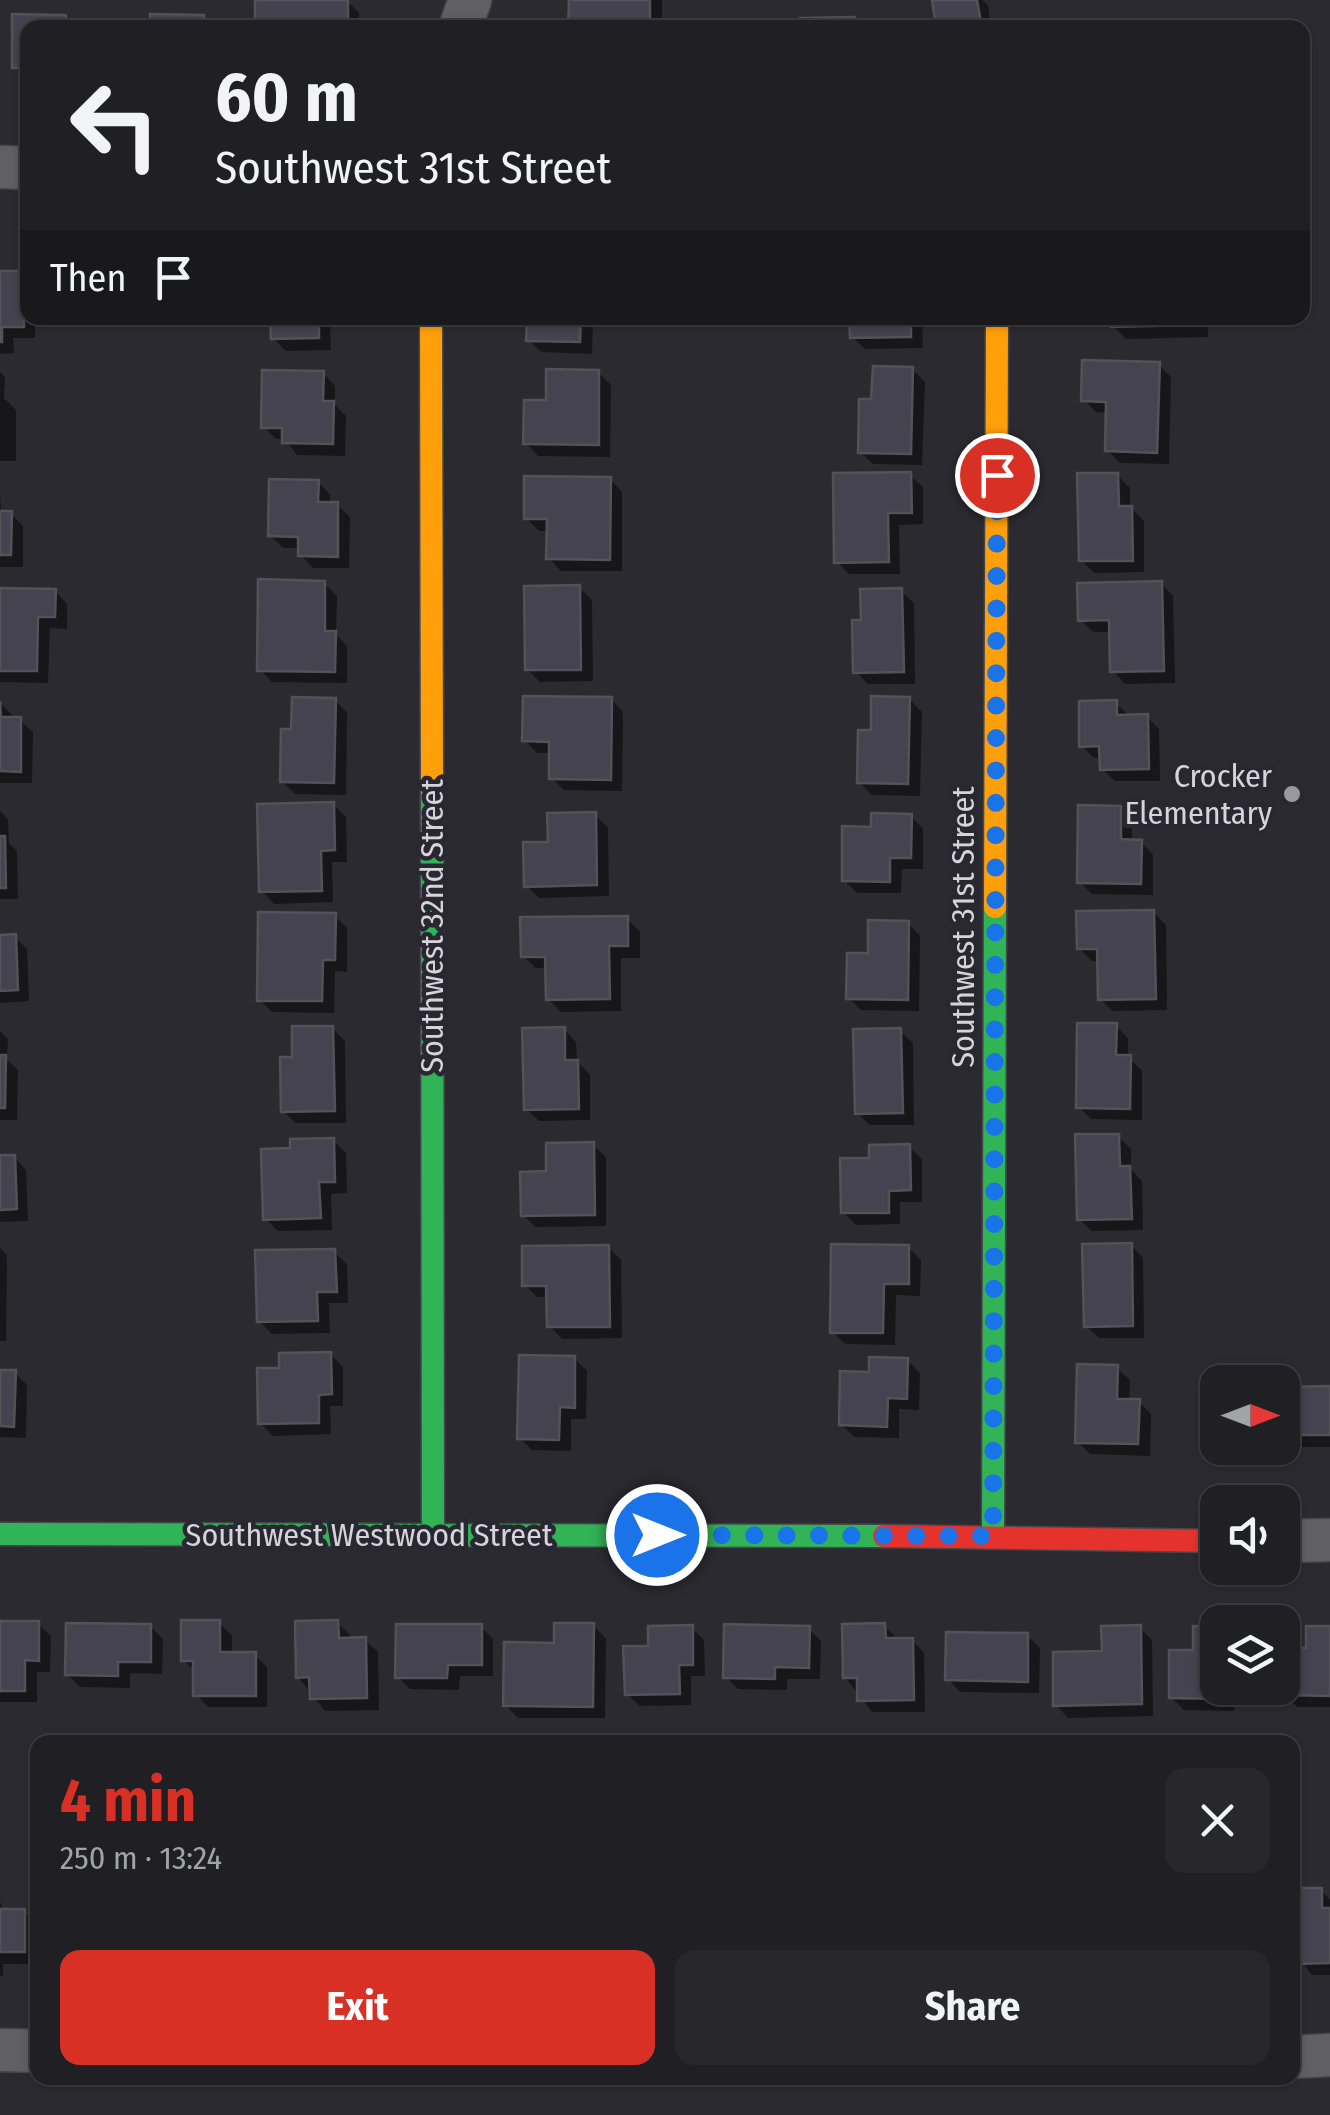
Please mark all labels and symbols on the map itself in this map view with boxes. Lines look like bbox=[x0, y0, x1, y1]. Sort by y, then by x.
pin bbox=[955, 433, 1040, 518]
place label: Crocker Elementary bbox=[1124, 757, 1273, 832]
street label: Southwest 32nd Street bbox=[413, 779, 451, 1073]
marker: Crocker Elementary bbox=[1281, 783, 1303, 805]
street label: Southwest 31st Street bbox=[944, 786, 982, 1068]
north arrow bbox=[1200, 1365, 1300, 1465]
position arrow bbox=[605, 1483, 709, 1587]
street label: Southwest Westwood Street bbox=[186, 1516, 553, 1554]

